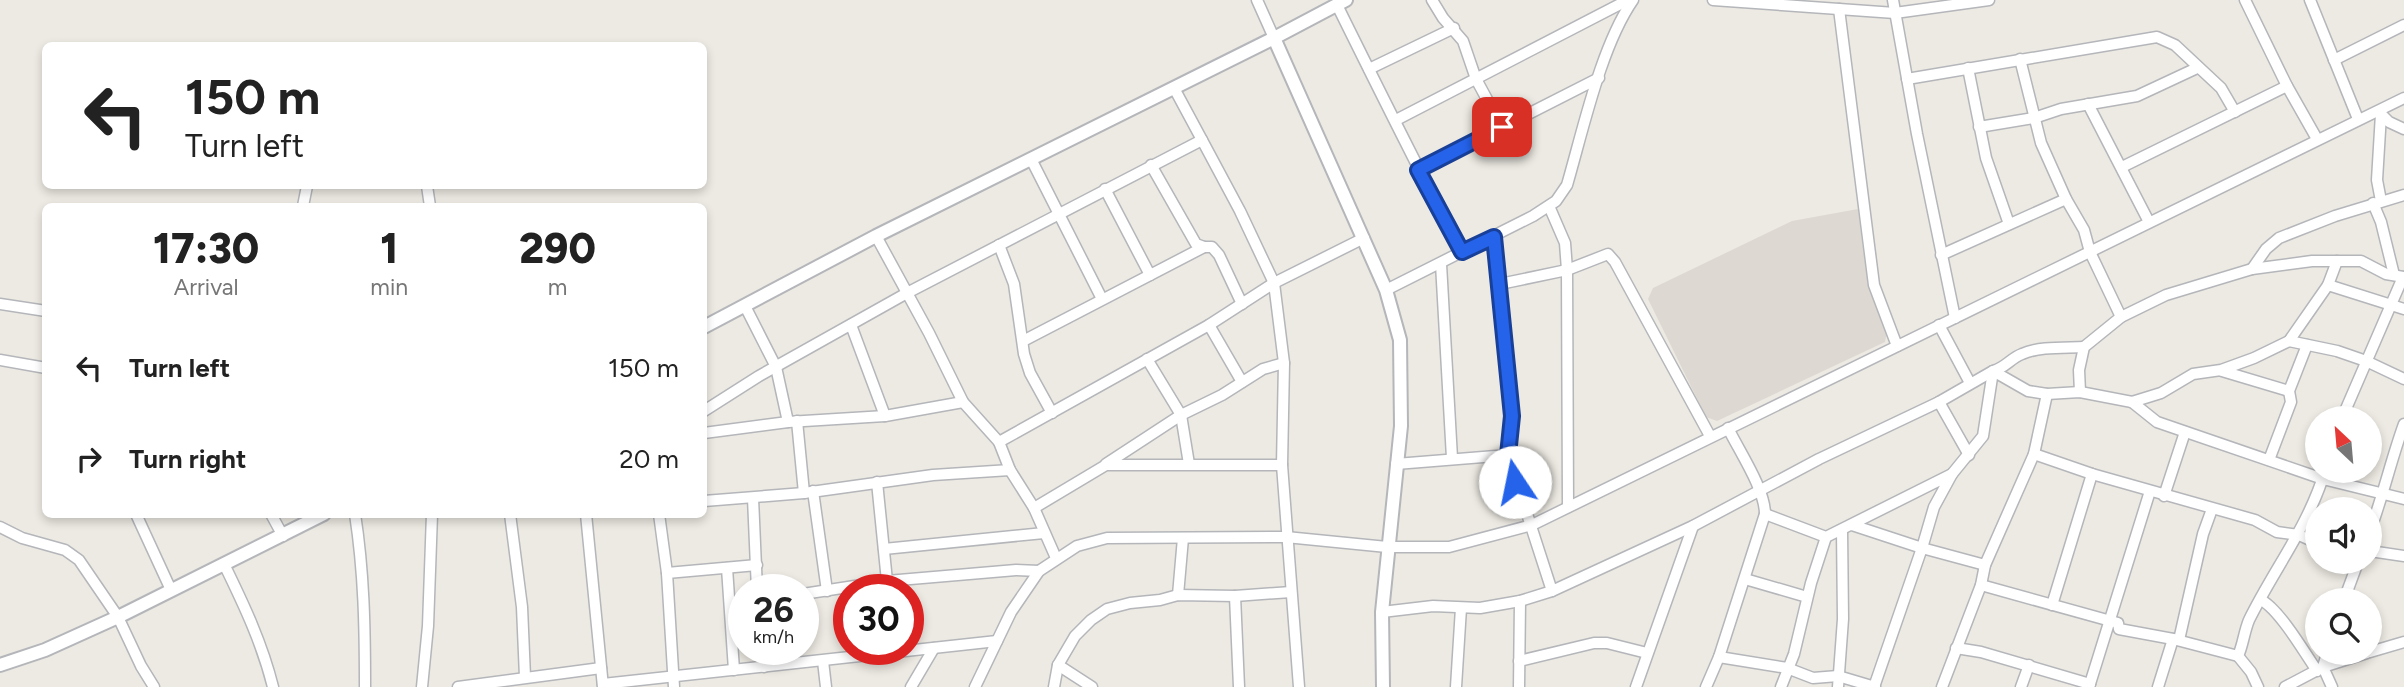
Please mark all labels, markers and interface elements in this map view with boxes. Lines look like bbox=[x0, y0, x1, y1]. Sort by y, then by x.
text: 150 m bbox=[185, 67, 320, 126]
icon: left bbox=[70, 70, 161, 161]
pin bbox=[1472, 97, 1532, 157]
icon: arrive bbox=[1483, 108, 1521, 146]
text: Turn left bbox=[185, 127, 304, 165]
text: 17:30 bbox=[153, 223, 259, 274]
text: 1 bbox=[380, 223, 398, 274]
text: 290 bbox=[519, 223, 596, 274]
text: Arrival bbox=[174, 273, 239, 301]
text: min bbox=[370, 273, 408, 301]
text: m bbox=[548, 273, 567, 301]
icon: left bbox=[70, 349, 108, 387]
text: Turn left bbox=[129, 352, 230, 384]
text: 150 m bbox=[608, 352, 679, 384]
north arrow bbox=[2305, 406, 2382, 483]
map controls bbox=[2305, 406, 2382, 665]
icon: right bbox=[70, 440, 108, 478]
text: Turn right bbox=[129, 443, 246, 475]
text: 20 m bbox=[619, 443, 679, 475]
position arrow bbox=[1478, 445, 1552, 519]
button: sound bbox=[2305, 497, 2382, 574]
speed limit sign: 30 bbox=[833, 574, 924, 665]
button: search bbox=[2305, 588, 2382, 665]
text: 26 bbox=[753, 589, 794, 631]
text: km/h bbox=[753, 626, 794, 648]

